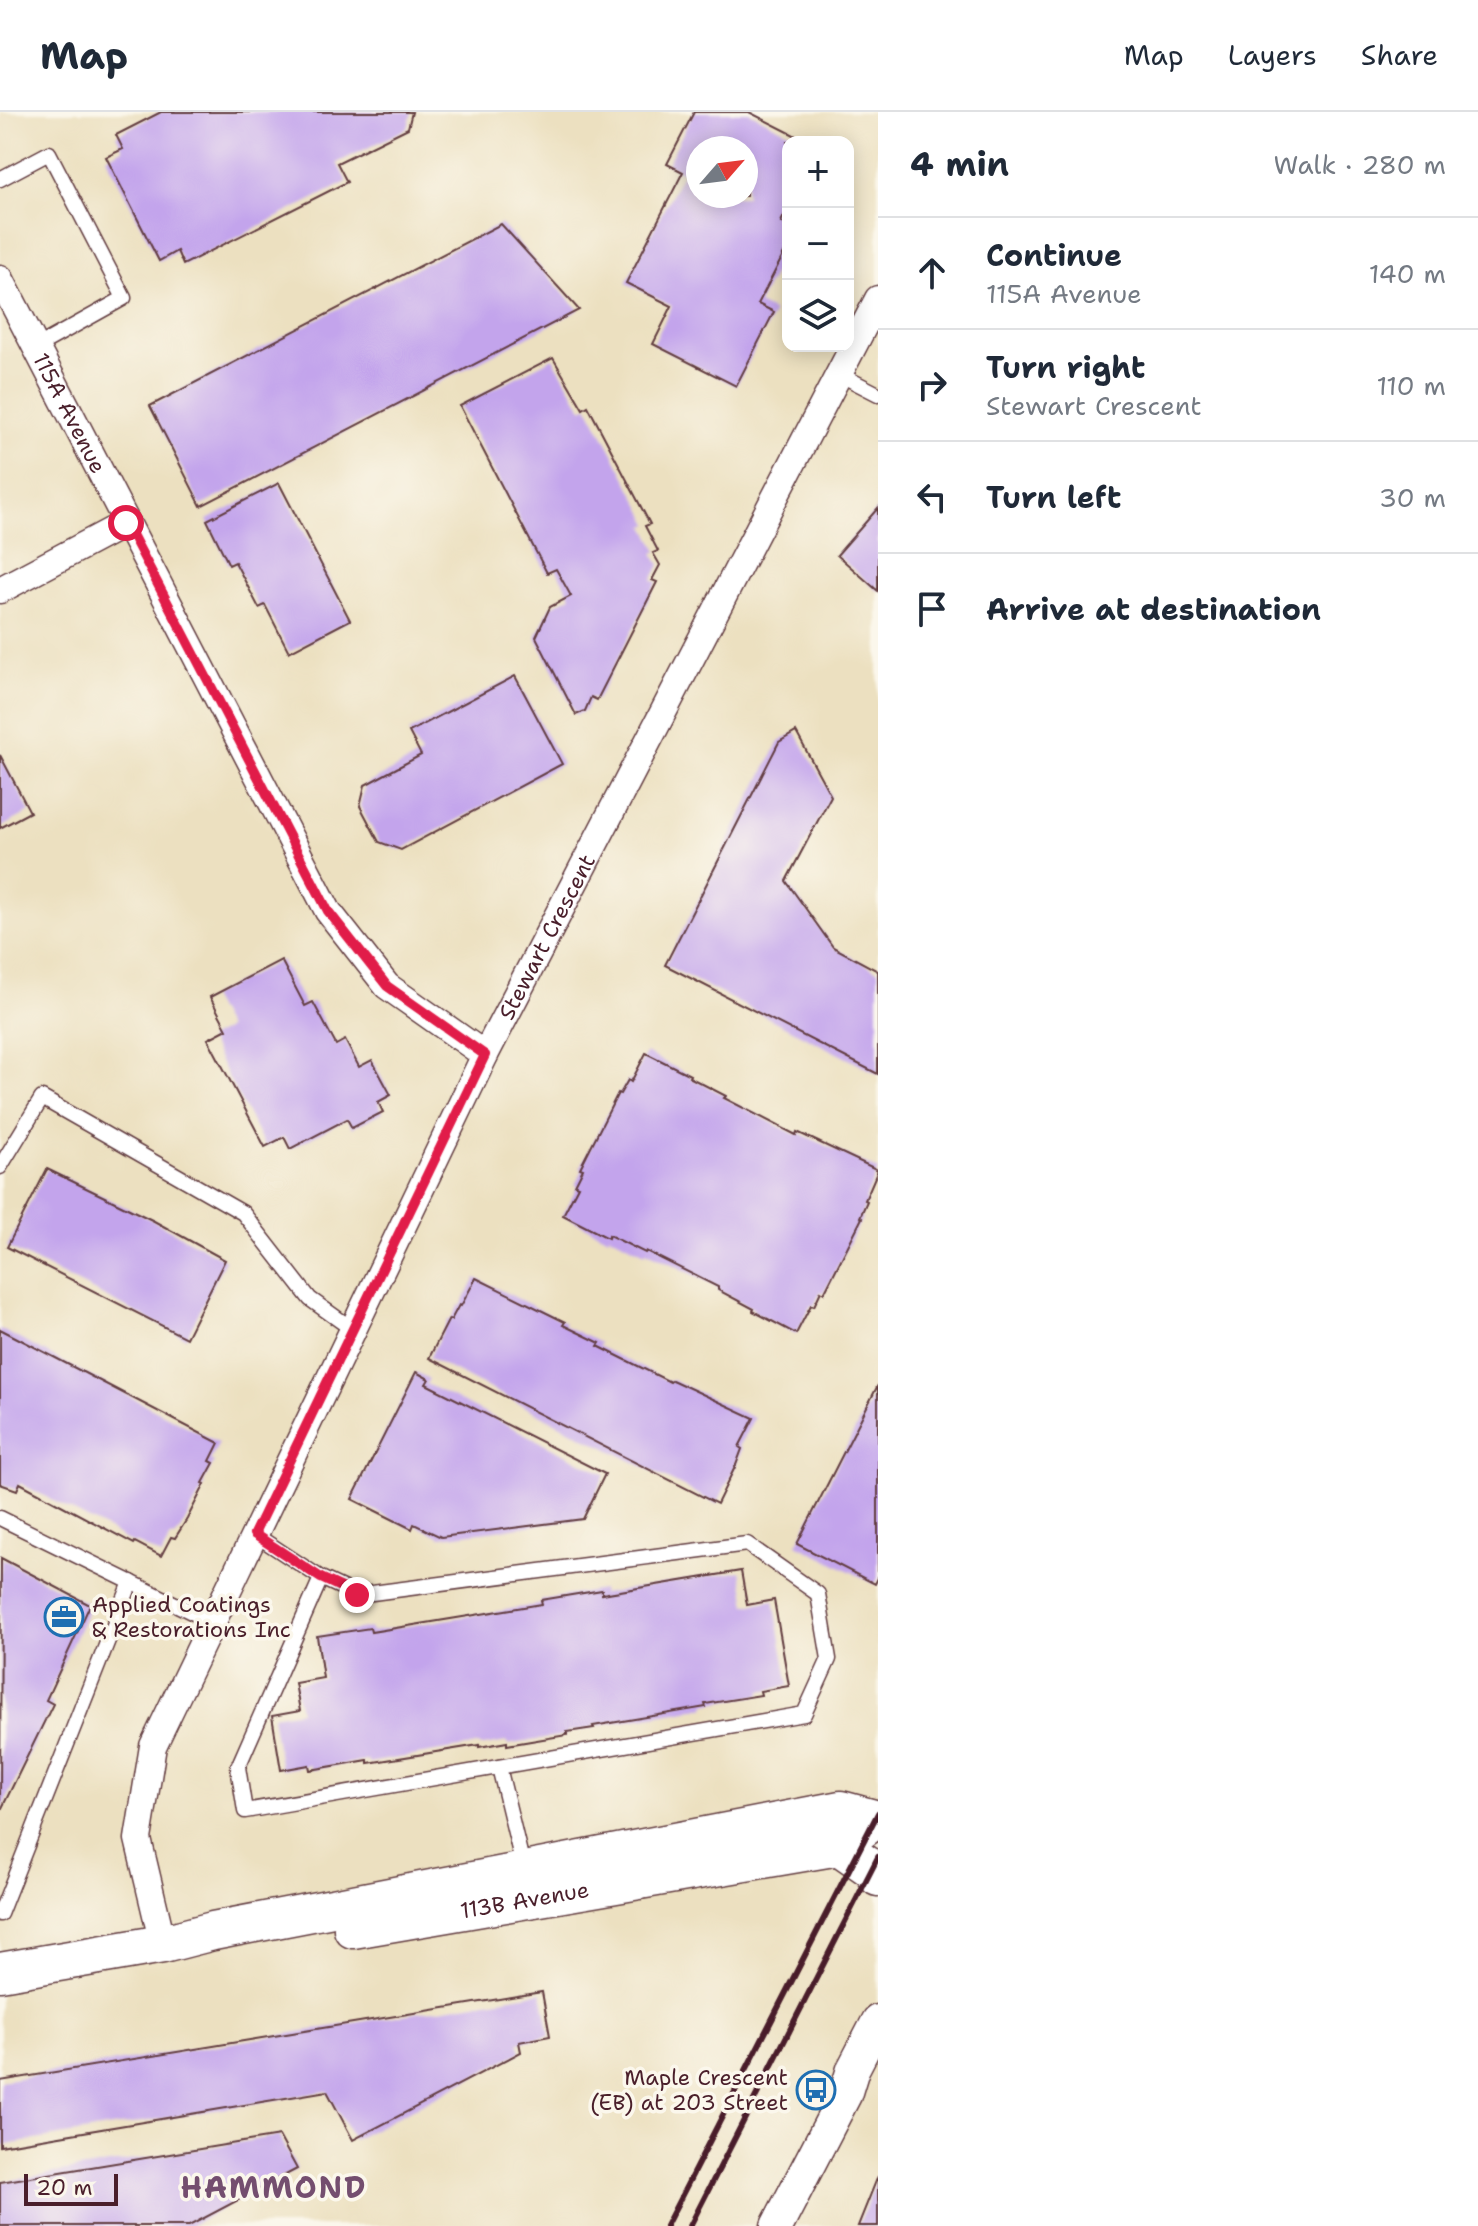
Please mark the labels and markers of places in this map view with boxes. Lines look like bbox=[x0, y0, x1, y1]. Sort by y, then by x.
place label: Applied Coatings & Restorations Inc bbox=[92, 1590, 291, 1644]
office icon: Applied Coatings & Restorations Inc bbox=[43, 1596, 85, 1638]
place label: Maple Crescent (EB) at 203 Street bbox=[590, 2063, 788, 2117]
bus stop icon: Maple Crescent (EB) at 203 Street bbox=[795, 2069, 837, 2111]

